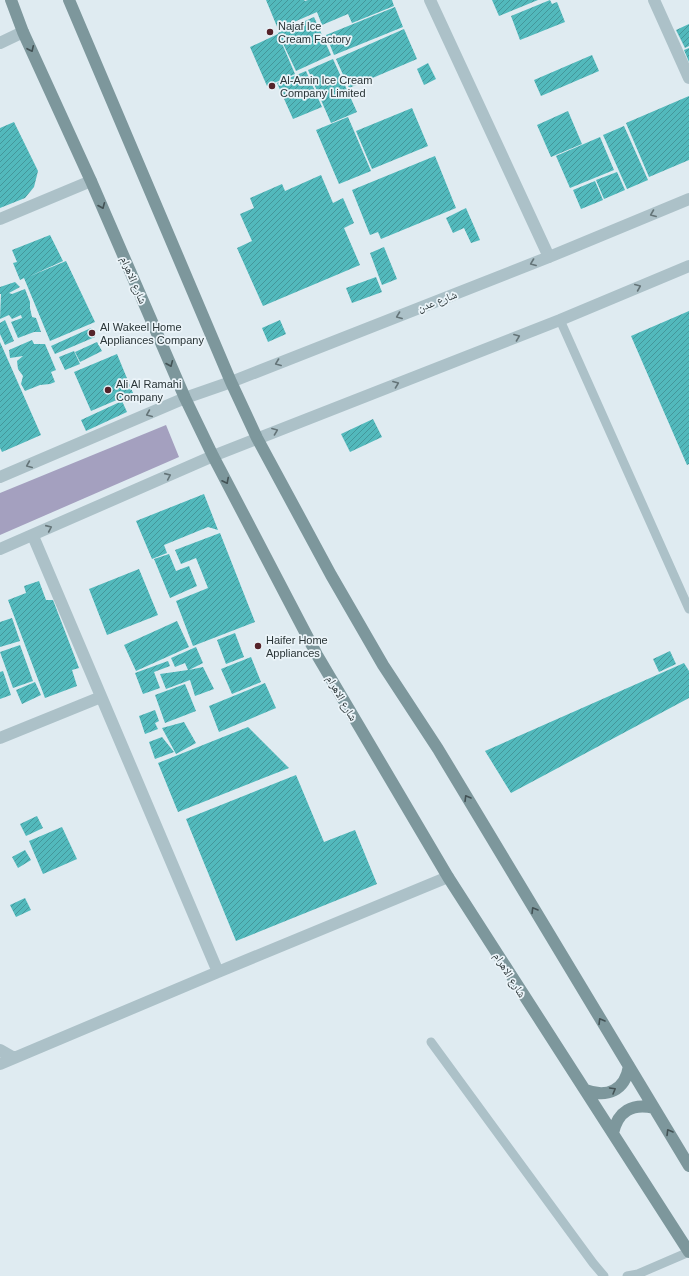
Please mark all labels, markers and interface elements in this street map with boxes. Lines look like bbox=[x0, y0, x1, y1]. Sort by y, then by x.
place label: Najaf Ice Cream Factory bbox=[278, 20, 351, 45]
marker: Najaf Ice Cream Factory bbox=[265, 27, 275, 37]
one-way arrow bbox=[26, 45, 34, 52]
place label: Al-Amin Ice Cream Company Limited bbox=[280, 74, 372, 99]
marker: Al-Amin Ice Cream Company Limited bbox=[267, 81, 277, 91]
one-way arrow bbox=[97, 201, 105, 209]
one-way arrow bbox=[649, 209, 656, 217]
street label: شارع الاهرام bbox=[118, 254, 149, 306]
one-way arrow bbox=[529, 259, 536, 267]
one-way arrow bbox=[634, 284, 641, 292]
street label: شارع عدن bbox=[416, 288, 459, 315]
one-way arrow bbox=[395, 311, 402, 319]
place label: Al Wakeel Home Appliances Company bbox=[100, 321, 204, 346]
marker: Al Wakeel Home Appliances Company bbox=[87, 328, 97, 338]
one-way arrow bbox=[514, 333, 521, 341]
one-way arrow bbox=[274, 359, 281, 367]
one-way arrow bbox=[165, 360, 173, 367]
place label: Ali Al Ramahi Company bbox=[116, 378, 181, 403]
one-way arrow bbox=[393, 381, 400, 389]
marker: Ali Al Ramahi Company bbox=[103, 385, 113, 395]
one-way arrow bbox=[145, 409, 152, 417]
one-way arrow bbox=[272, 428, 279, 436]
one-way arrow bbox=[26, 460, 33, 468]
one-way arrow bbox=[163, 473, 171, 481]
one-way arrow bbox=[221, 477, 229, 484]
one-way arrow bbox=[45, 525, 52, 533]
place label: Haifer Home Appliances bbox=[266, 634, 328, 659]
marker: Haifer Home Appliances bbox=[253, 641, 263, 651]
street label: شارع الاهرام bbox=[323, 673, 360, 723]
one-way arrow bbox=[465, 795, 472, 802]
one-way arrow bbox=[532, 907, 539, 914]
street label: شارع الاهرام bbox=[491, 950, 528, 1000]
one-way arrow bbox=[599, 1018, 606, 1025]
one-way arrow bbox=[609, 1087, 616, 1094]
one-way arrow bbox=[666, 1129, 673, 1136]

